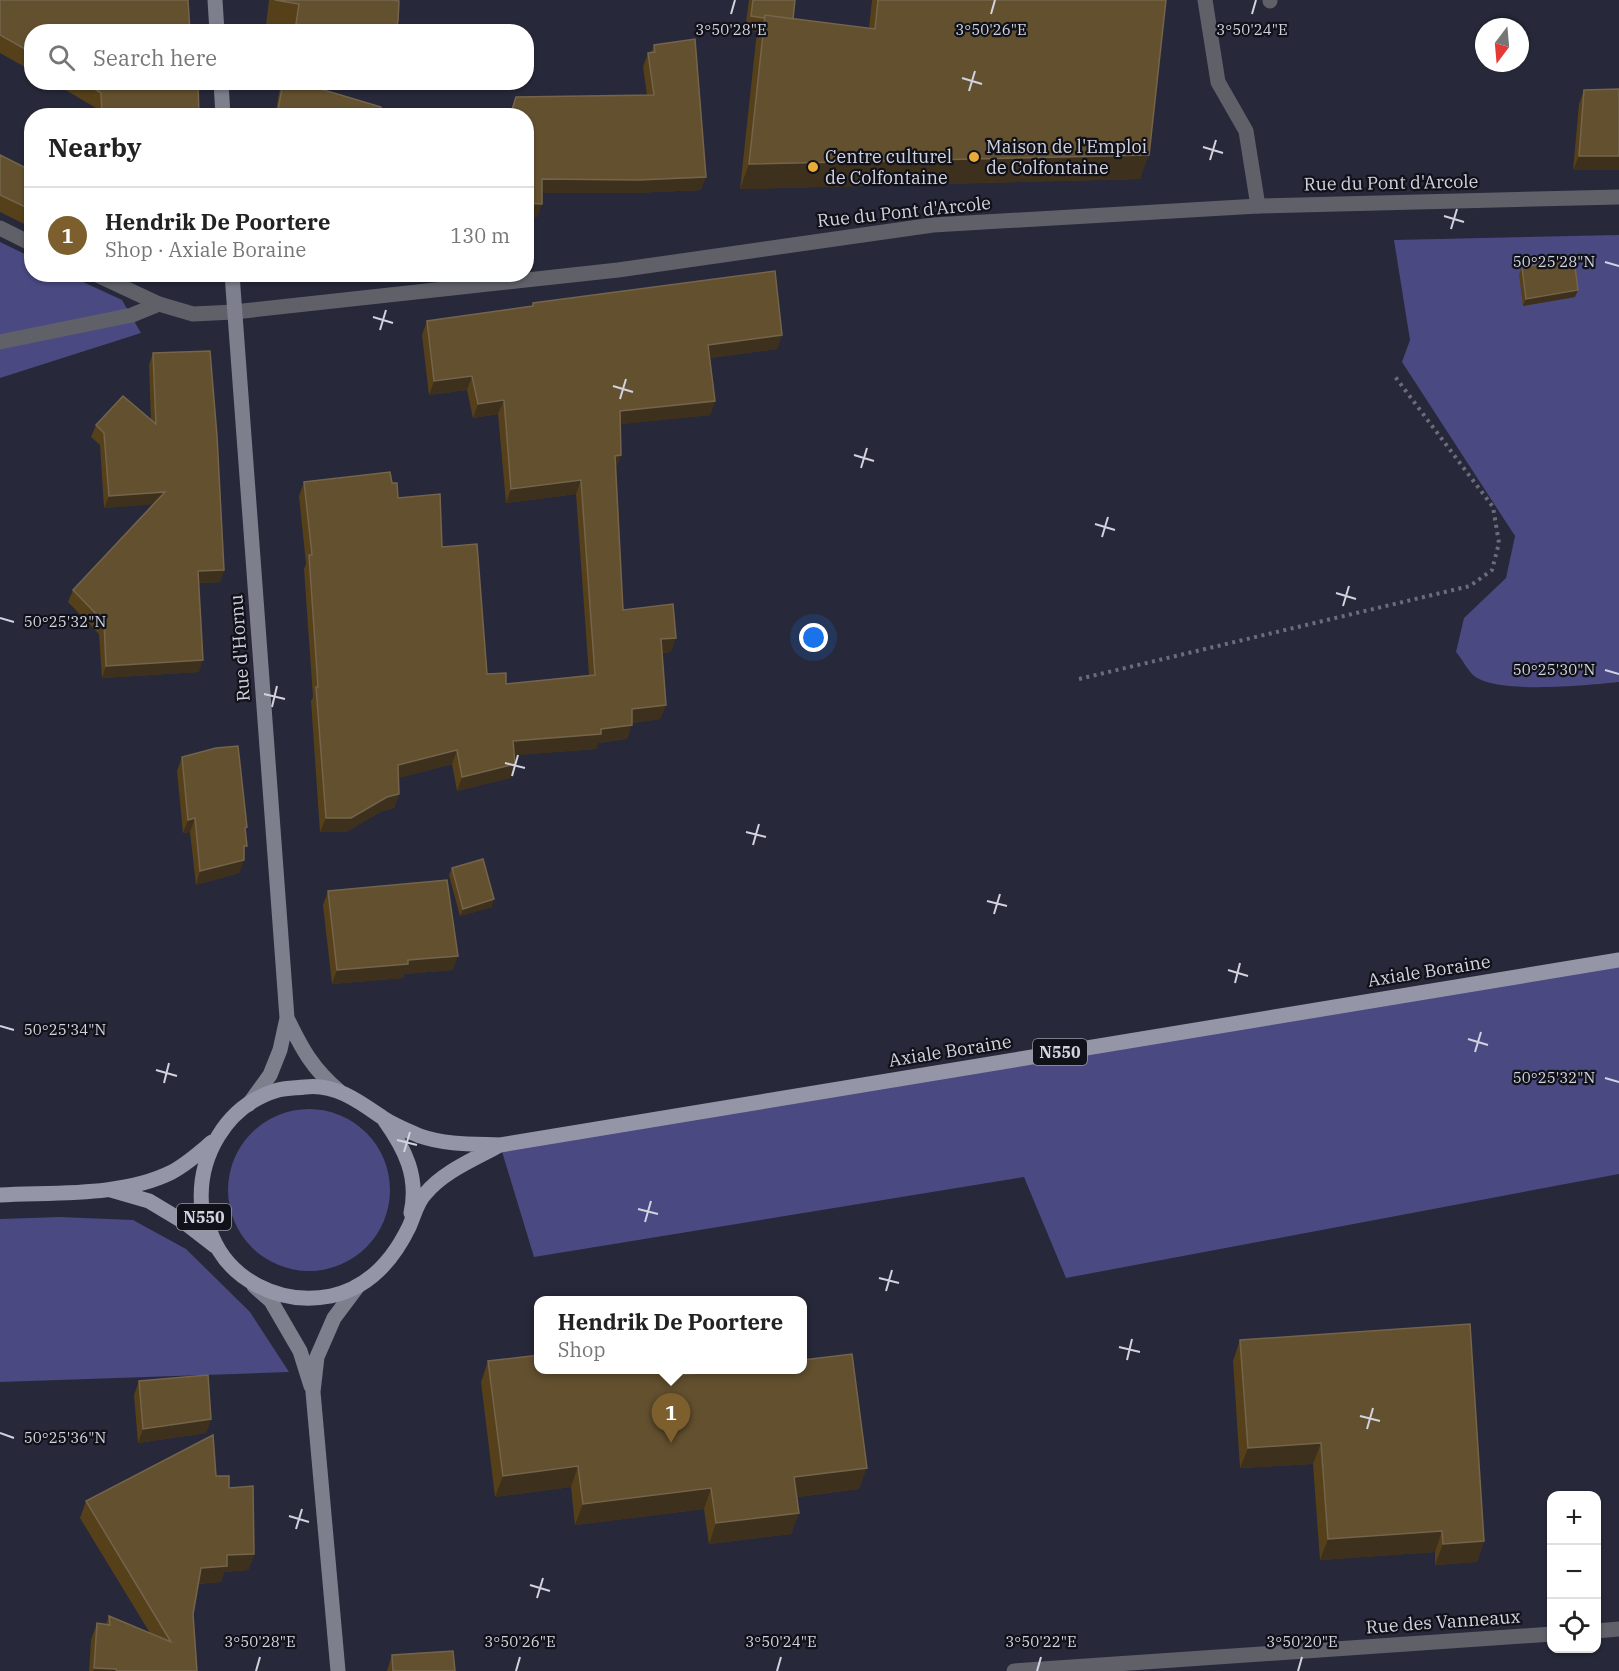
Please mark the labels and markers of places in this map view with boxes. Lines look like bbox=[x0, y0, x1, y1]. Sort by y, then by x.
place label: Maison de l'Emploi de Colfontaine bbox=[986, 135, 1148, 179]
place label: Centre culturel de Colfontaine bbox=[825, 145, 952, 189]
marker: Maison de l'Emploi de Colfontaine bbox=[967, 150, 981, 164]
marker: Centre culturel de Colfontaine bbox=[806, 160, 820, 174]
pin: 1 bbox=[652, 1394, 690, 1443]

